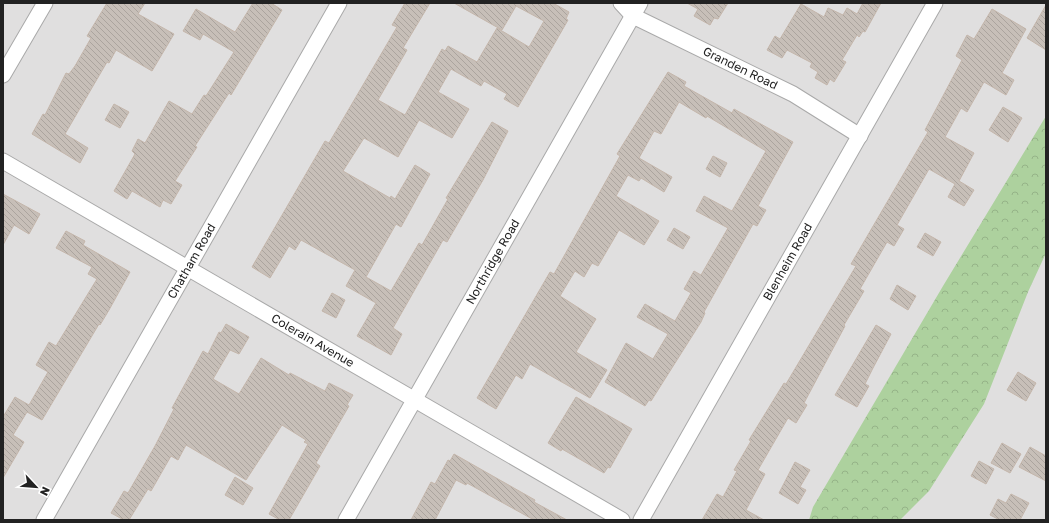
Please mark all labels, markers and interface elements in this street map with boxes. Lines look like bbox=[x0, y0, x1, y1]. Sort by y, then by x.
street label: Granden Road bbox=[701, 43, 780, 92]
street label: Northridge Road bbox=[462, 216, 523, 307]
street label: Blenheim Road bbox=[759, 220, 815, 303]
street label: Chatham Road bbox=[164, 221, 219, 301]
street label: Colerain Avenue bbox=[269, 310, 357, 370]
north arrow bbox=[16, 467, 56, 507]
text: N bbox=[38, 485, 53, 498]

